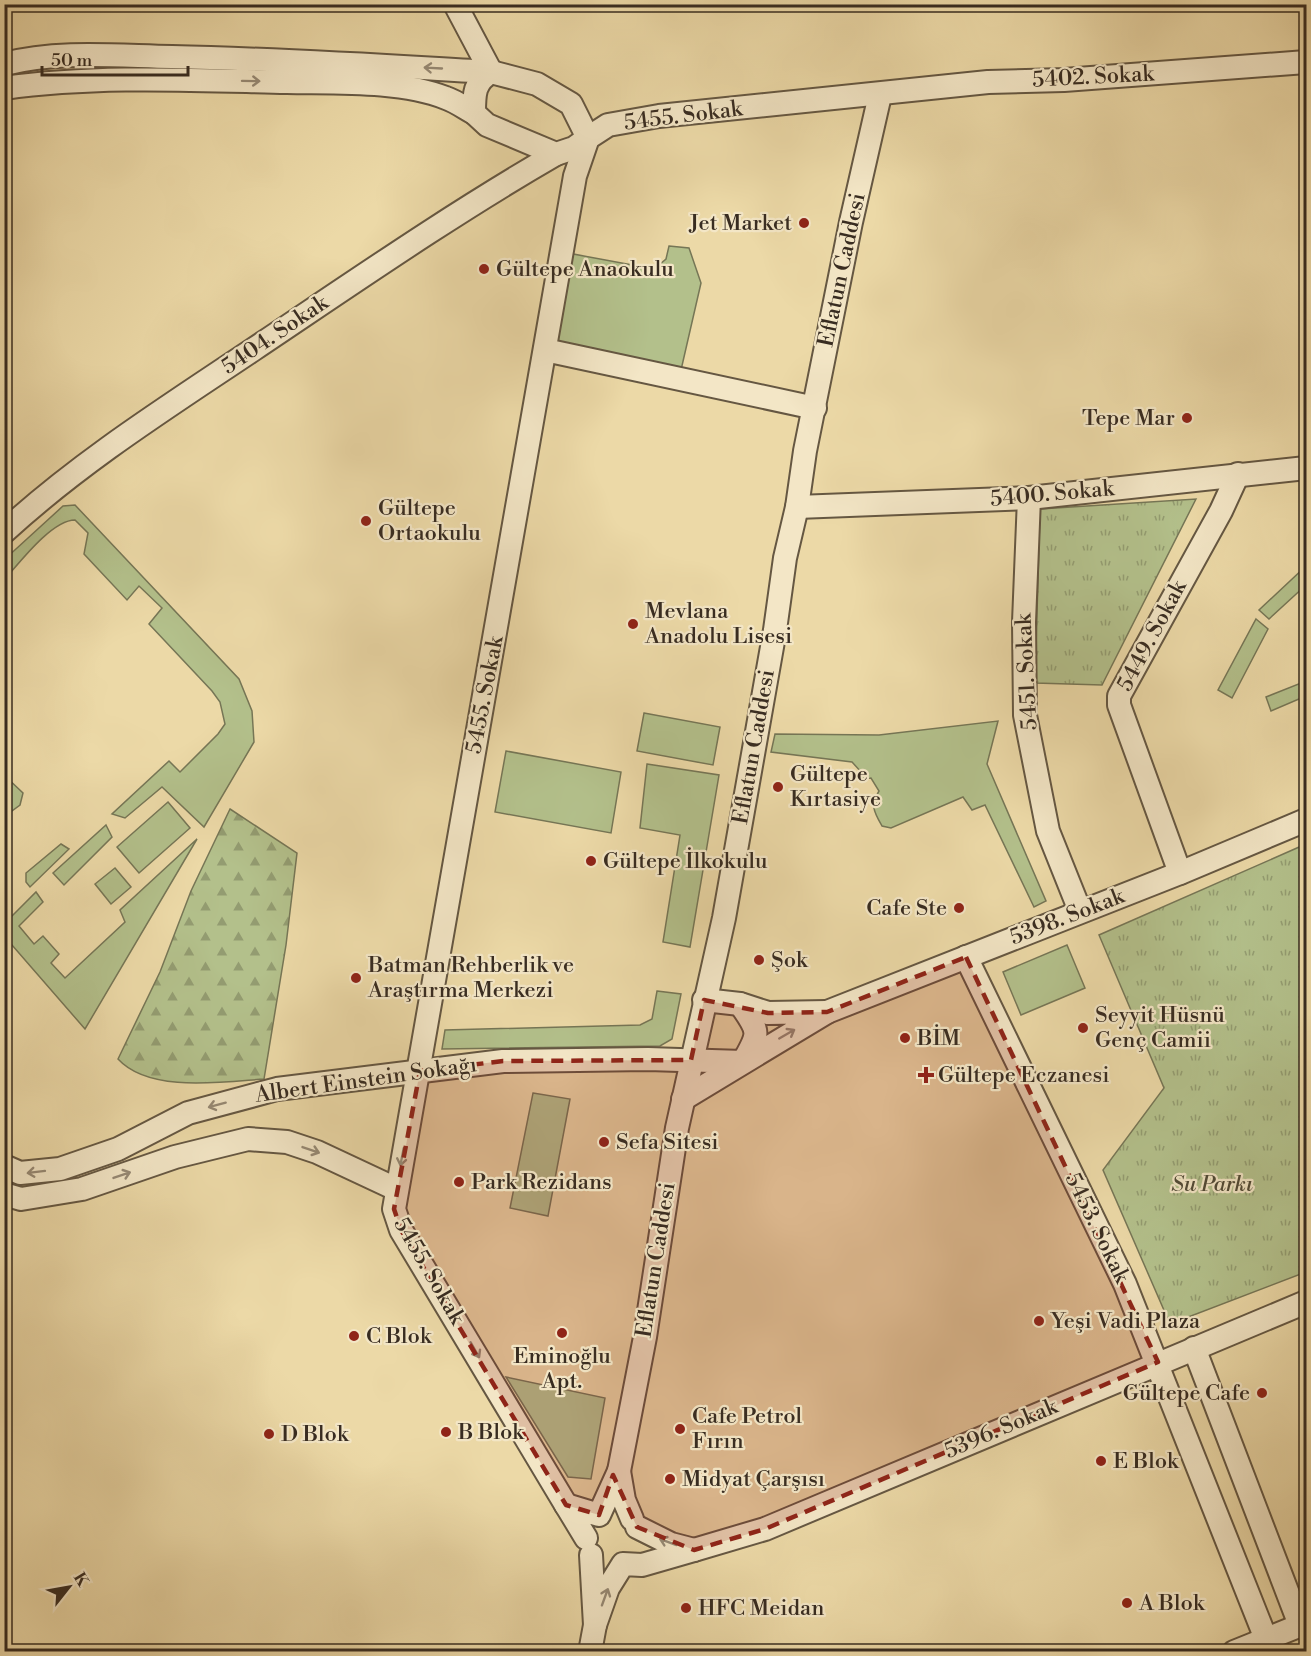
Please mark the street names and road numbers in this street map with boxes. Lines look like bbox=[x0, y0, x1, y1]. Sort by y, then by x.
street label: 5402. Sokak bbox=[1032, 60, 1156, 94]
street label: 5455. Sokak bbox=[622, 95, 745, 137]
street label: Eflatun Caddesi bbox=[812, 191, 872, 349]
street label: 5404. Sokak bbox=[217, 289, 335, 380]
street label: 5400. Sokak bbox=[989, 475, 1117, 513]
street label: 5449. Sokak bbox=[1111, 575, 1193, 696]
street label: 5451. Sokak bbox=[1010, 611, 1044, 731]
street label: 5455. Sokak bbox=[460, 632, 510, 756]
street label: Eflatun Caddesi bbox=[727, 667, 781, 827]
street label: 5398. Sokak bbox=[1006, 882, 1129, 951]
street label: Albert Einstein Sokağı bbox=[252, 1051, 479, 1109]
street label: 5453. Sokak bbox=[1059, 1169, 1136, 1289]
street label: Eflatun Caddesi bbox=[630, 1180, 682, 1340]
street label: 5455. Sokak bbox=[388, 1213, 471, 1331]
street label: 5396. Sokak bbox=[940, 1392, 1063, 1465]

